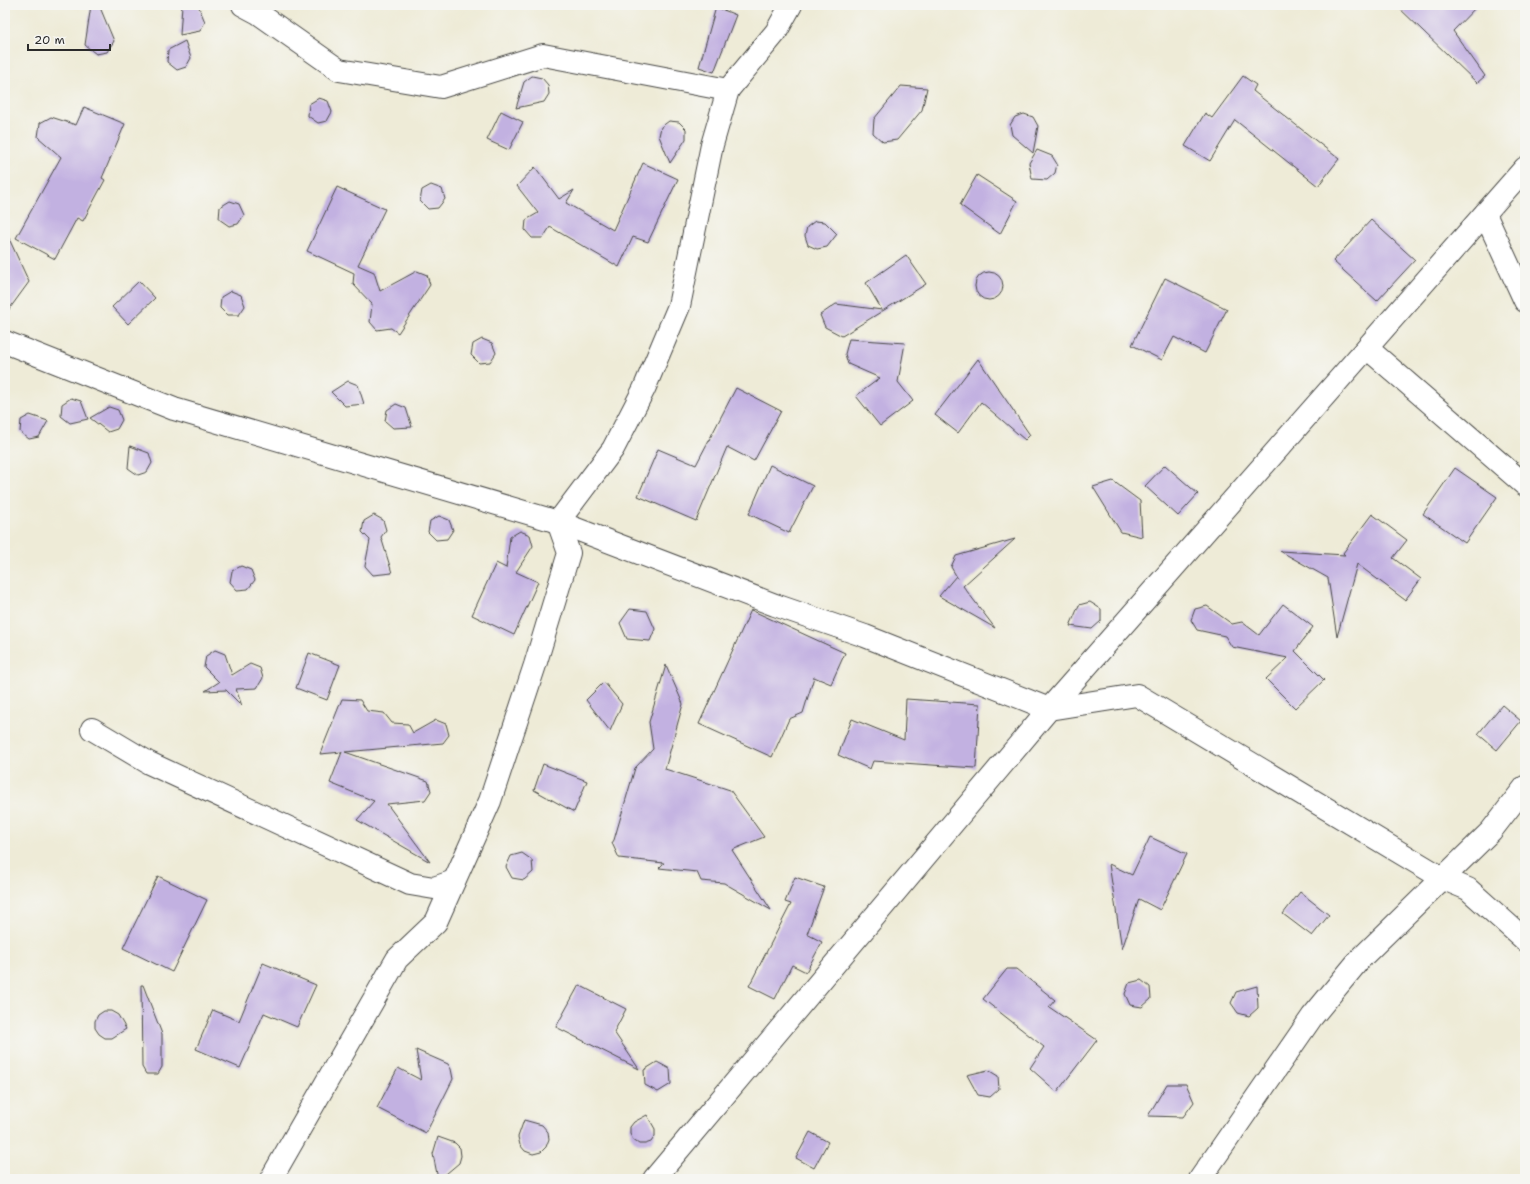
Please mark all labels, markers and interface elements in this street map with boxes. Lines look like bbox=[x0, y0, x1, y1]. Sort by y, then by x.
scale bar bbox=[28, 26, 110, 52]
text: 20 m bbox=[34, 32, 65, 48]

